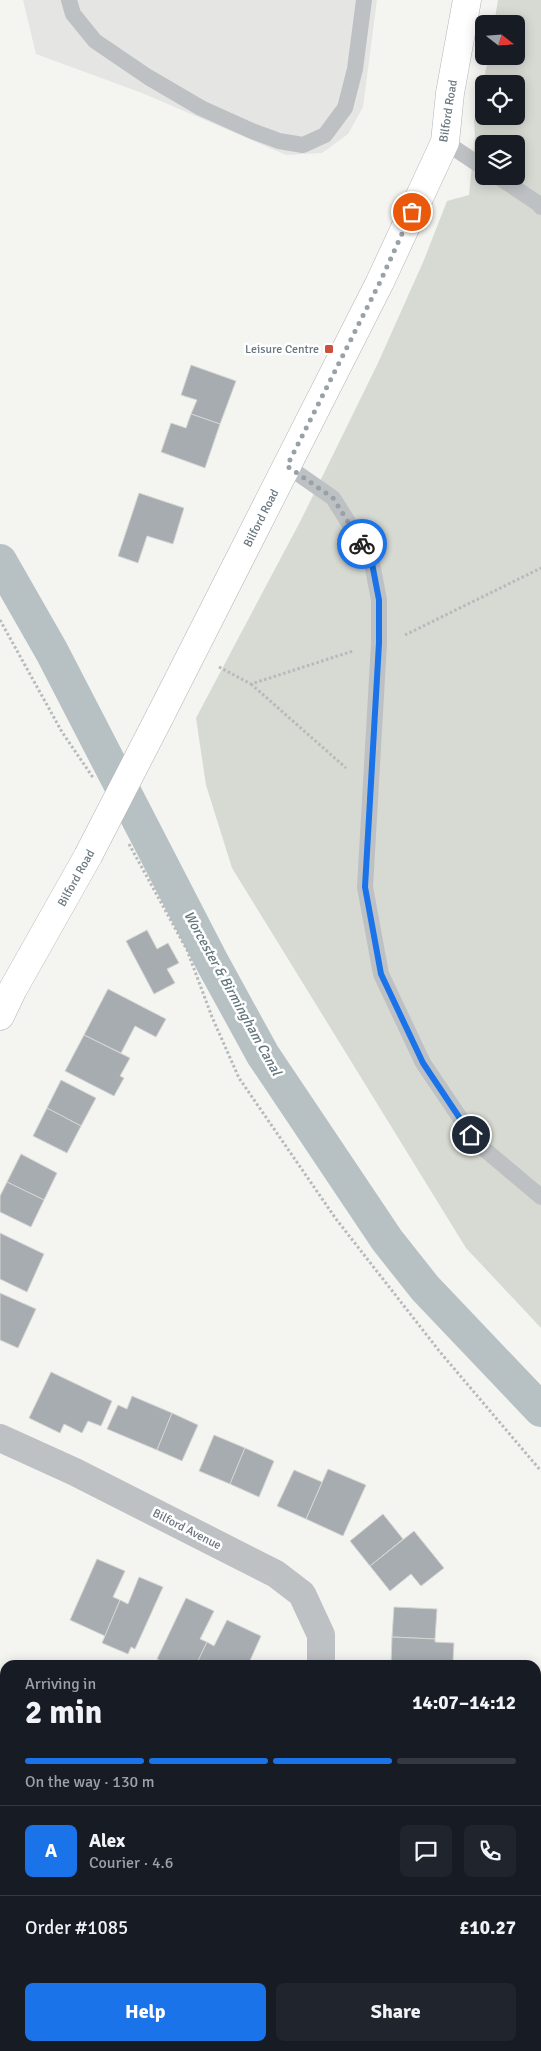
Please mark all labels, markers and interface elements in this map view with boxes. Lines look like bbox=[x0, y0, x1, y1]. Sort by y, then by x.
north arrow bbox=[475, 15, 525, 65]
map controls bbox=[475, 15, 525, 185]
button: locate bbox=[475, 75, 525, 125]
street label: Bilford Road bbox=[436, 79, 461, 143]
button: layers bbox=[475, 135, 525, 185]
pin bbox=[391, 191, 433, 233]
icon: bag bbox=[398, 198, 426, 226]
place label: Leisure Centre bbox=[245, 342, 319, 357]
marker: Leisure Centre bbox=[323, 343, 335, 355]
street label: Bilford Road bbox=[240, 487, 282, 550]
courier bbox=[337, 519, 387, 569]
icon: bike bbox=[348, 530, 376, 558]
street label: Bilford Road bbox=[55, 847, 98, 909]
water label: Worcester & Birmingham Canal bbox=[180, 908, 285, 1079]
pin bbox=[450, 1114, 492, 1156]
icon: home bbox=[457, 1121, 485, 1149]
street label: Bilford Avenue bbox=[150, 1506, 224, 1553]
text: Arriving in bbox=[25, 1674, 96, 1694]
text: 14:07–14:12 bbox=[412, 1691, 516, 1715]
text: 2 min bbox=[25, 1693, 102, 1732]
text: On the way · 130 m bbox=[25, 1772, 155, 1792]
button: chat bbox=[400, 1825, 452, 1877]
button: phone bbox=[464, 1825, 516, 1877]
text: Alex bbox=[89, 1829, 125, 1853]
text: A bbox=[45, 1839, 57, 1863]
text: Courier · 4.6 bbox=[89, 1853, 173, 1873]
text: Order #1085 bbox=[25, 1916, 128, 1940]
text: £10.27 bbox=[459, 1916, 516, 1940]
button: Help bbox=[25, 1983, 266, 2041]
button: Share bbox=[276, 1983, 516, 2041]

